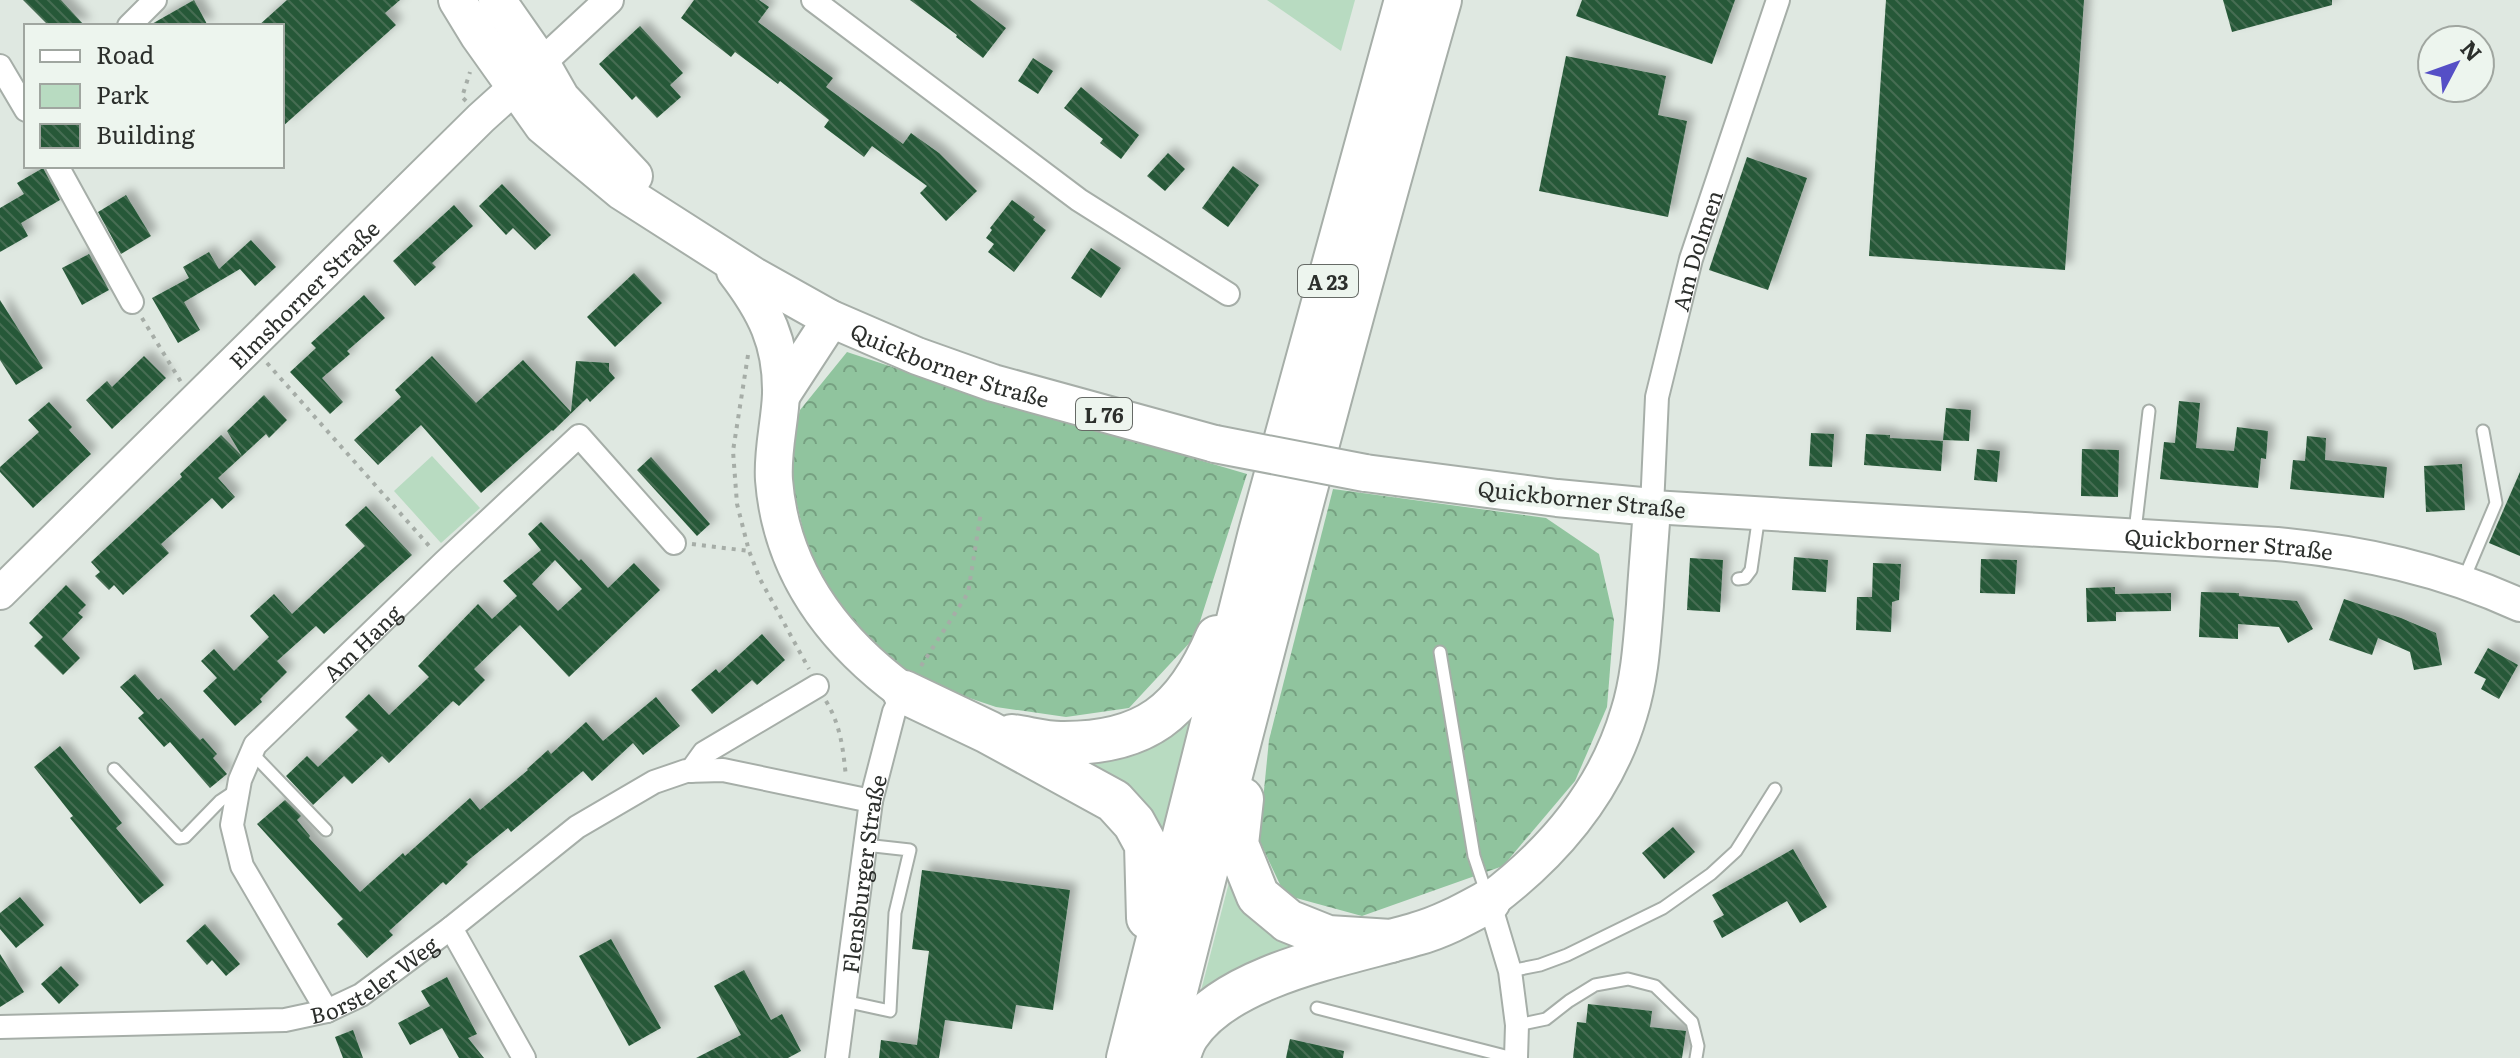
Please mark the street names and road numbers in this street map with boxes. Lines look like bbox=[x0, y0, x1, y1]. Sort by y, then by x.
street label: Am Dolmen bbox=[1662, 185, 1730, 314]
street label: Elmshorner Straße bbox=[220, 212, 386, 376]
road number: A 23 bbox=[1298, 265, 1358, 297]
street label: Quickborner Straße bbox=[846, 313, 1053, 414]
road number: L 76 bbox=[1076, 398, 1132, 430]
street label: Quickborner Straße bbox=[1476, 471, 1688, 525]
street label: Quickborner Straße bbox=[2124, 519, 2335, 567]
street label: Am Hang bbox=[314, 595, 409, 688]
street label: Flensburger Straße bbox=[832, 771, 894, 975]
street label: Borsteler Weg bbox=[307, 927, 445, 1031]

